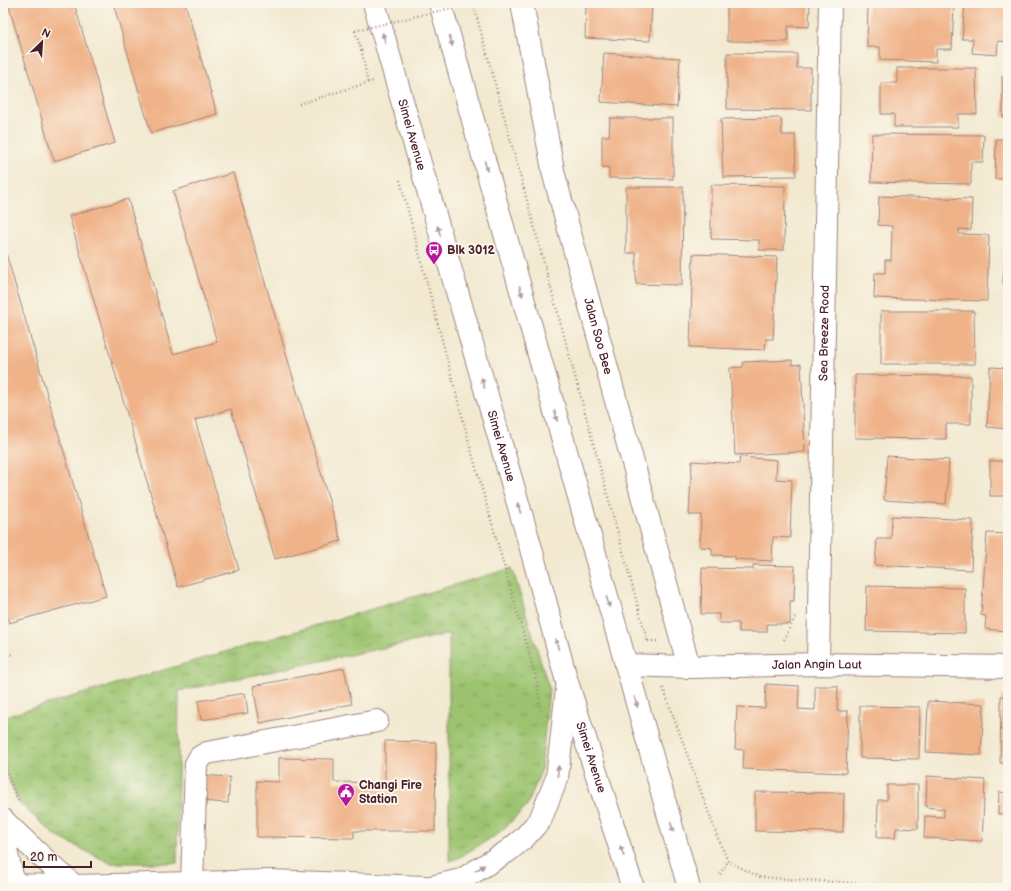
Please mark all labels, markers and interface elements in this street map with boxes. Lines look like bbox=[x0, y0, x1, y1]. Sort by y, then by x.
north arrow bbox=[22, 22, 62, 62]
text: N bbox=[40, 26, 53, 41]
one-way arrow bbox=[381, 32, 387, 44]
one-way arrow bbox=[448, 35, 454, 47]
street label: Simei Avenue bbox=[395, 97, 429, 172]
one-way arrow bbox=[483, 160, 489, 172]
one-way arrow bbox=[436, 225, 442, 237]
bus stop icon: Blk 3012 bbox=[424, 240, 444, 265]
place label: Blk 3012 bbox=[447, 243, 496, 258]
one-way arrow bbox=[518, 285, 524, 297]
street label: Sea Breeze Road bbox=[816, 285, 832, 381]
street label: Jalan Soo Bee bbox=[581, 296, 616, 376]
one-way arrow bbox=[480, 377, 486, 389]
street label: Simei Avenue bbox=[484, 409, 519, 483]
one-way arrow bbox=[553, 410, 559, 422]
one-way arrow bbox=[516, 501, 522, 513]
one-way arrow bbox=[605, 596, 611, 608]
one-way arrow bbox=[554, 638, 560, 650]
street label: Jalan Angin Laut bbox=[772, 656, 862, 673]
one-way arrow bbox=[633, 696, 639, 708]
street label: Simei Avenue bbox=[573, 720, 609, 795]
one-way arrow bbox=[555, 764, 561, 777]
place label: Changi Fire Station bbox=[359, 778, 422, 807]
public building icon: Changi Fire Station bbox=[336, 782, 356, 807]
one-way arrow bbox=[669, 822, 675, 834]
scale bar bbox=[24, 843, 91, 869]
one-way arrow bbox=[618, 844, 624, 856]
text: 20 m bbox=[30, 850, 57, 865]
one-way arrow bbox=[475, 864, 486, 872]

